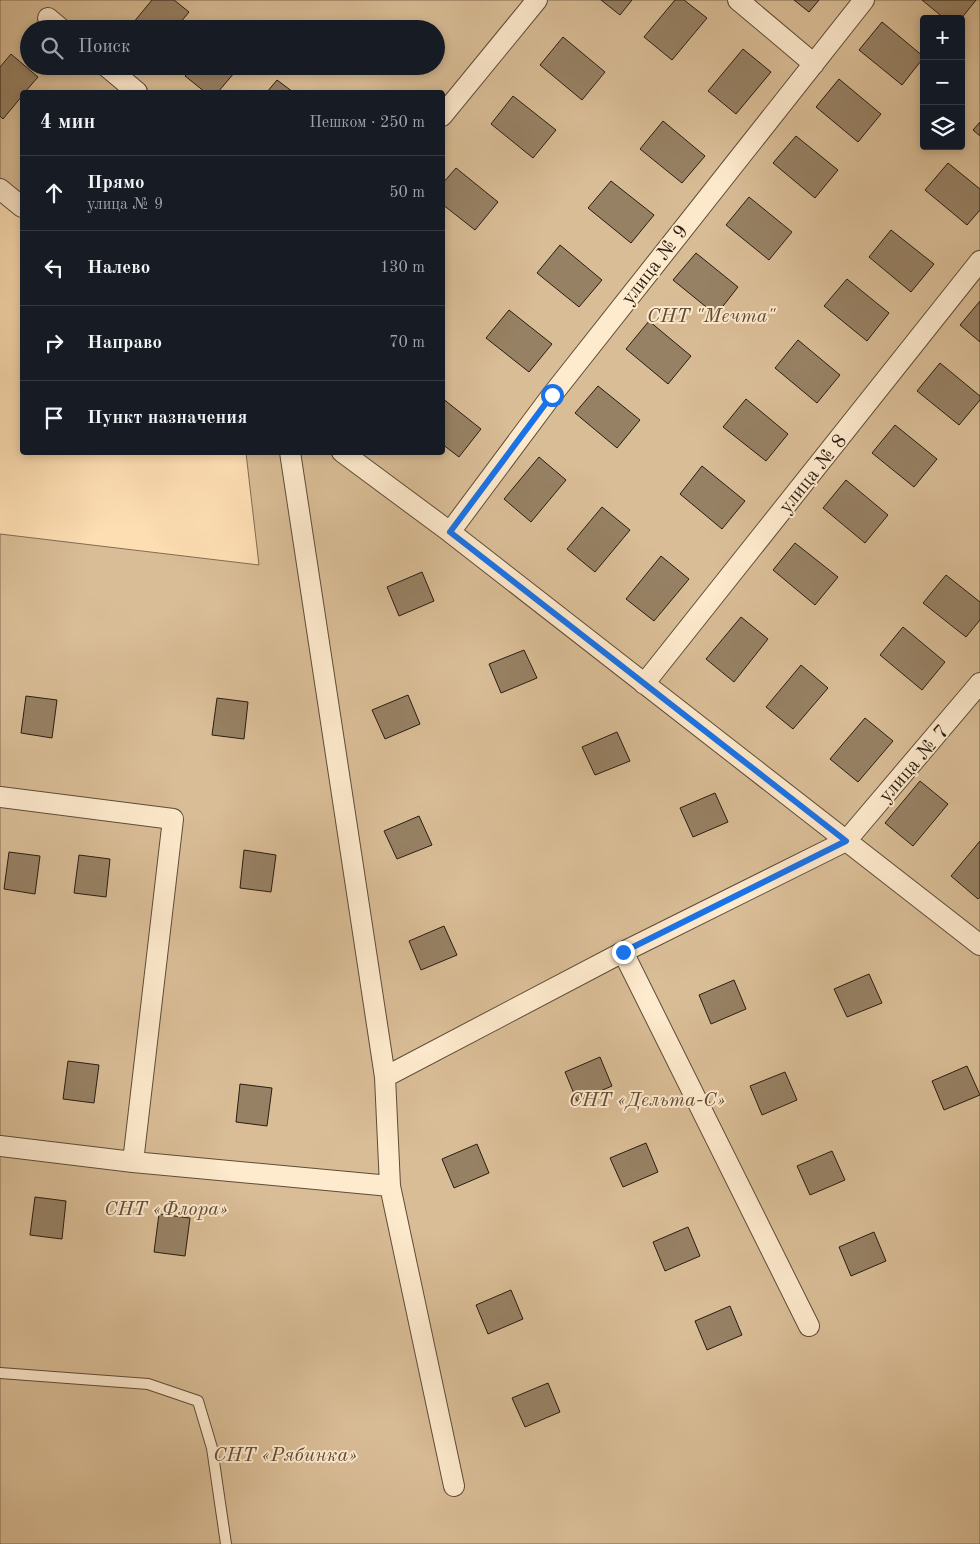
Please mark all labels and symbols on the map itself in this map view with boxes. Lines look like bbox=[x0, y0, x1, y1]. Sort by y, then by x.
street label: улица № 9 bbox=[618, 222, 693, 309]
park label: СНТ "Мечта" bbox=[647, 307, 776, 327]
route start bbox=[541, 384, 564, 407]
street label: улица № 8 bbox=[776, 431, 851, 518]
street label: улица № 7 bbox=[876, 722, 953, 807]
route end bbox=[612, 941, 635, 964]
park label: СНТ «Дельта-С» bbox=[569, 1091, 725, 1111]
park label: СНТ «Флора» bbox=[104, 1200, 228, 1220]
park label: СНТ «Рябинка» bbox=[213, 1446, 357, 1466]

